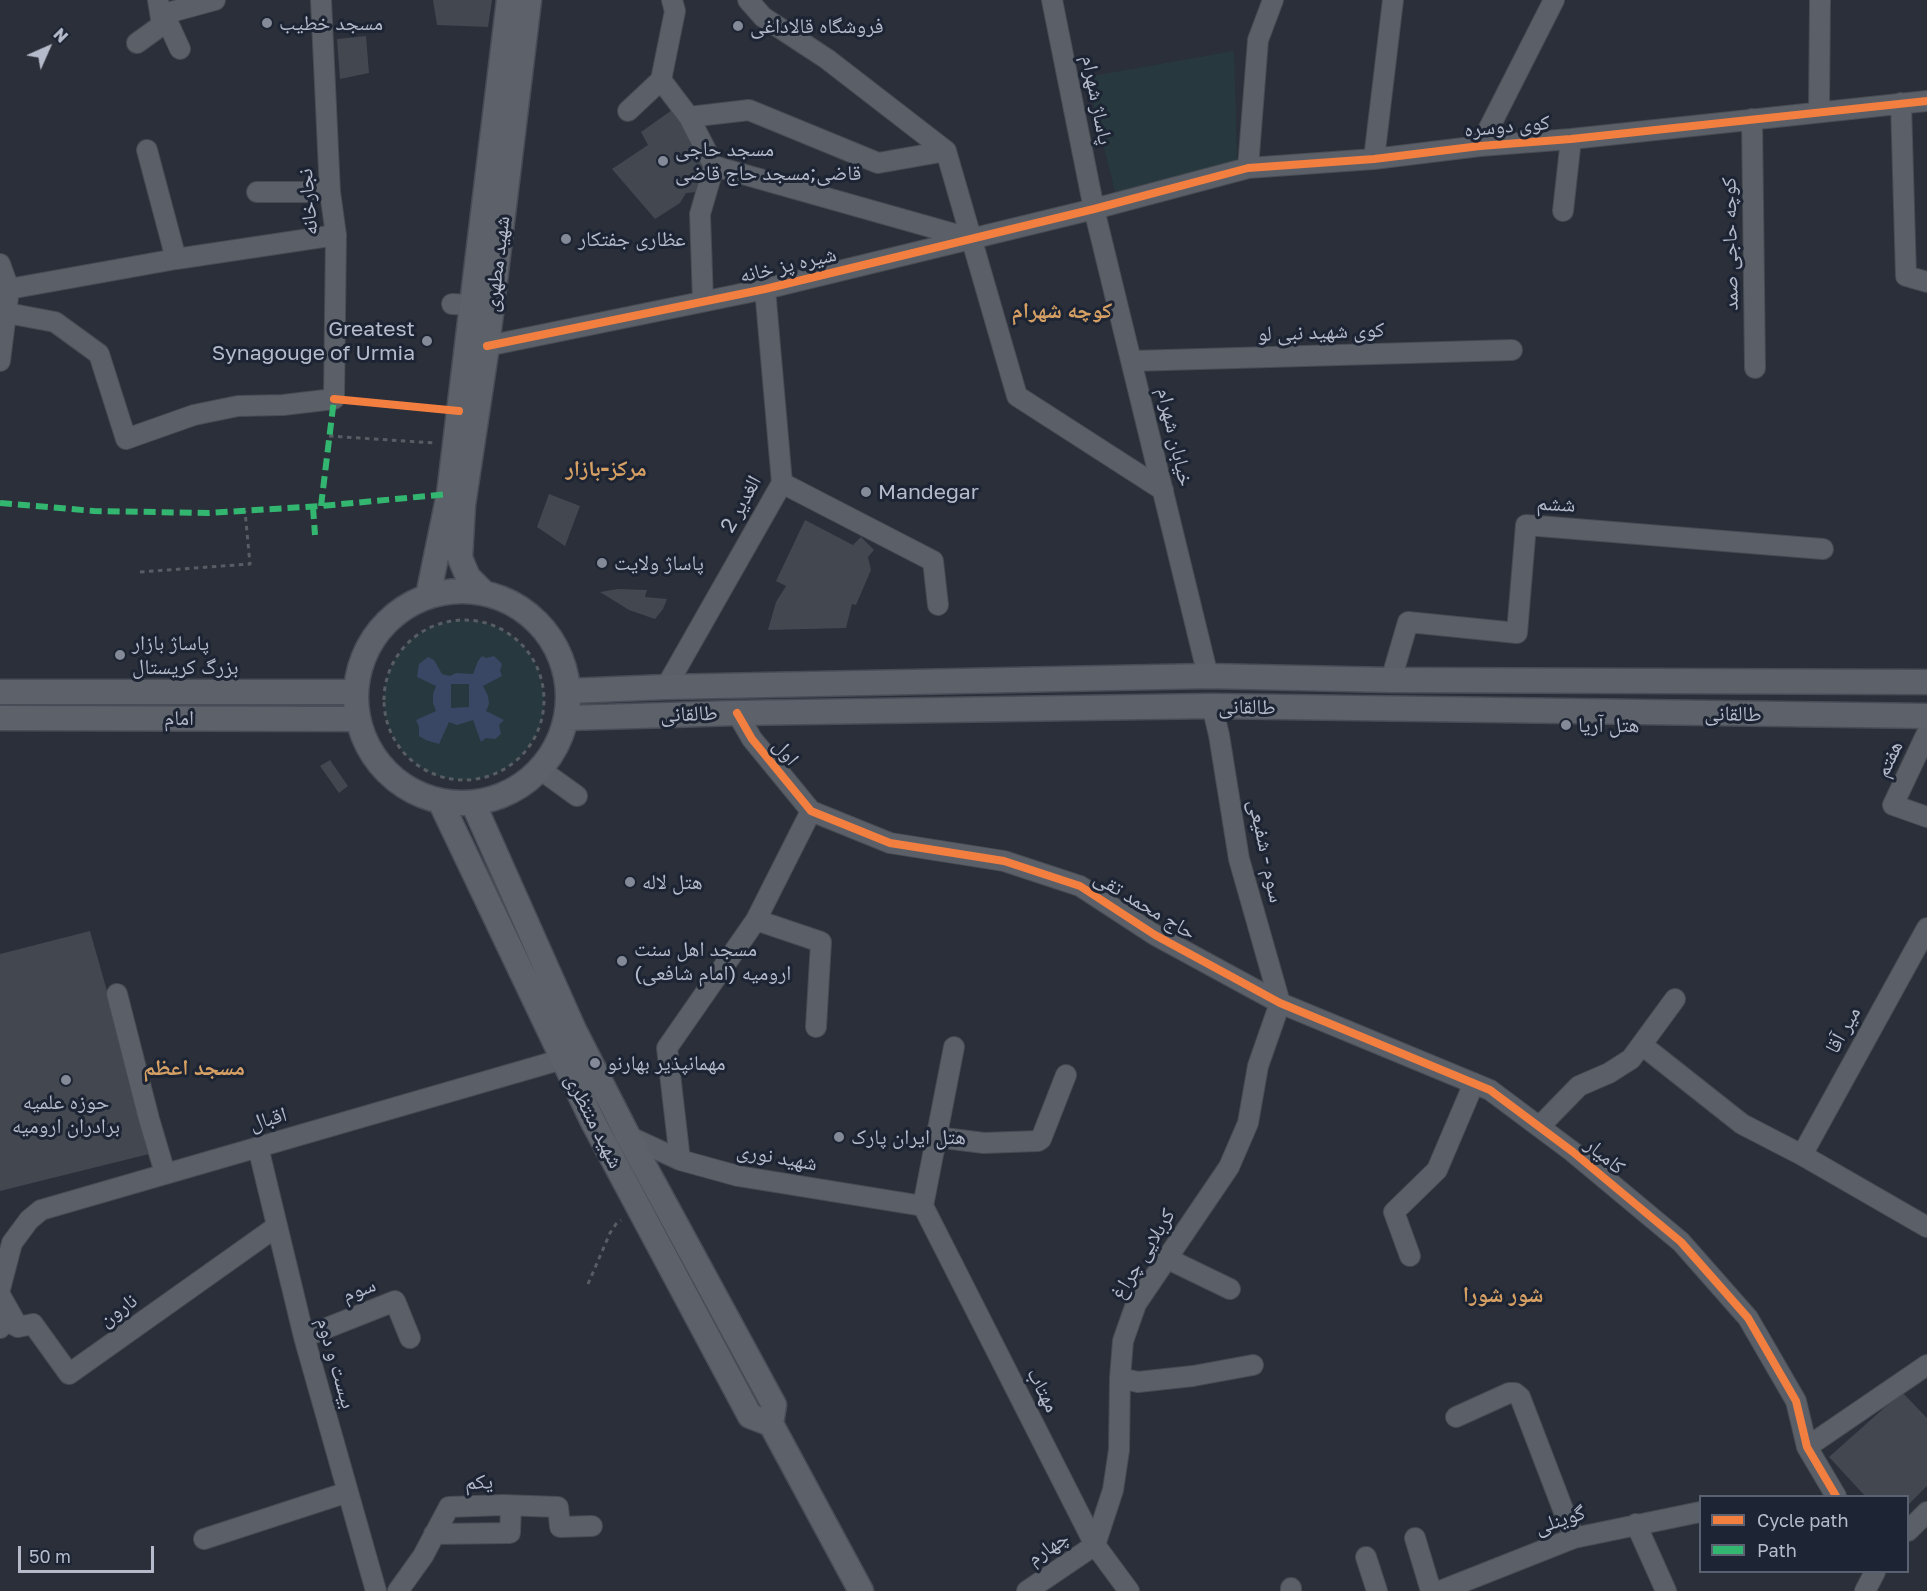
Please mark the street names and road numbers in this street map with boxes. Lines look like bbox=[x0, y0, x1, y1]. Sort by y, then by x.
street label: پاساژ شهرام bbox=[1076, 53, 1118, 147]
street label: کوی دوسره bbox=[1463, 110, 1551, 142]
street label: نجارخانه bbox=[293, 167, 323, 237]
street label: کوچه حاجی صمد bbox=[1716, 177, 1744, 311]
street label: شهید مطهری bbox=[479, 214, 515, 314]
street label: شیره پز خانه bbox=[737, 242, 839, 288]
street label: کوی شهید نبی لو bbox=[1257, 317, 1385, 347]
street label: خیابان شهرام bbox=[1151, 385, 1199, 489]
street label: 2 الغدیر bbox=[715, 471, 767, 537]
street label: ششم bbox=[1536, 490, 1576, 518]
street label: طالقانی bbox=[1218, 694, 1276, 720]
street label: طالقانی bbox=[660, 700, 718, 728]
street label: طالقانی bbox=[1704, 701, 1762, 727]
street label: امام bbox=[164, 705, 194, 731]
street label: اول bbox=[768, 733, 804, 771]
street label: هفتم bbox=[1870, 737, 1908, 781]
street label: سوم - شفیعی bbox=[1243, 797, 1289, 905]
street label: حاج محمد تقی bbox=[1089, 865, 1201, 945]
street label: میر آقا bbox=[1820, 1002, 1866, 1058]
street label: شهید منتظری bbox=[560, 1070, 628, 1172]
street label: اقبال bbox=[246, 1102, 290, 1136]
street label: کامیار bbox=[1580, 1132, 1630, 1180]
street label: شهید نوری bbox=[735, 1138, 819, 1176]
street label: کربلایی چراغ bbox=[1105, 1204, 1181, 1304]
street label: سوم bbox=[339, 1272, 379, 1308]
street label: نارون bbox=[94, 1288, 142, 1332]
street label: بیست و دوم bbox=[311, 1315, 361, 1411]
street label: مهتاب bbox=[1021, 1363, 1065, 1417]
street label: یکم bbox=[465, 1469, 493, 1495]
street label: گوینلی bbox=[1532, 1500, 1588, 1540]
street label: چهارم bbox=[1022, 1525, 1074, 1571]

